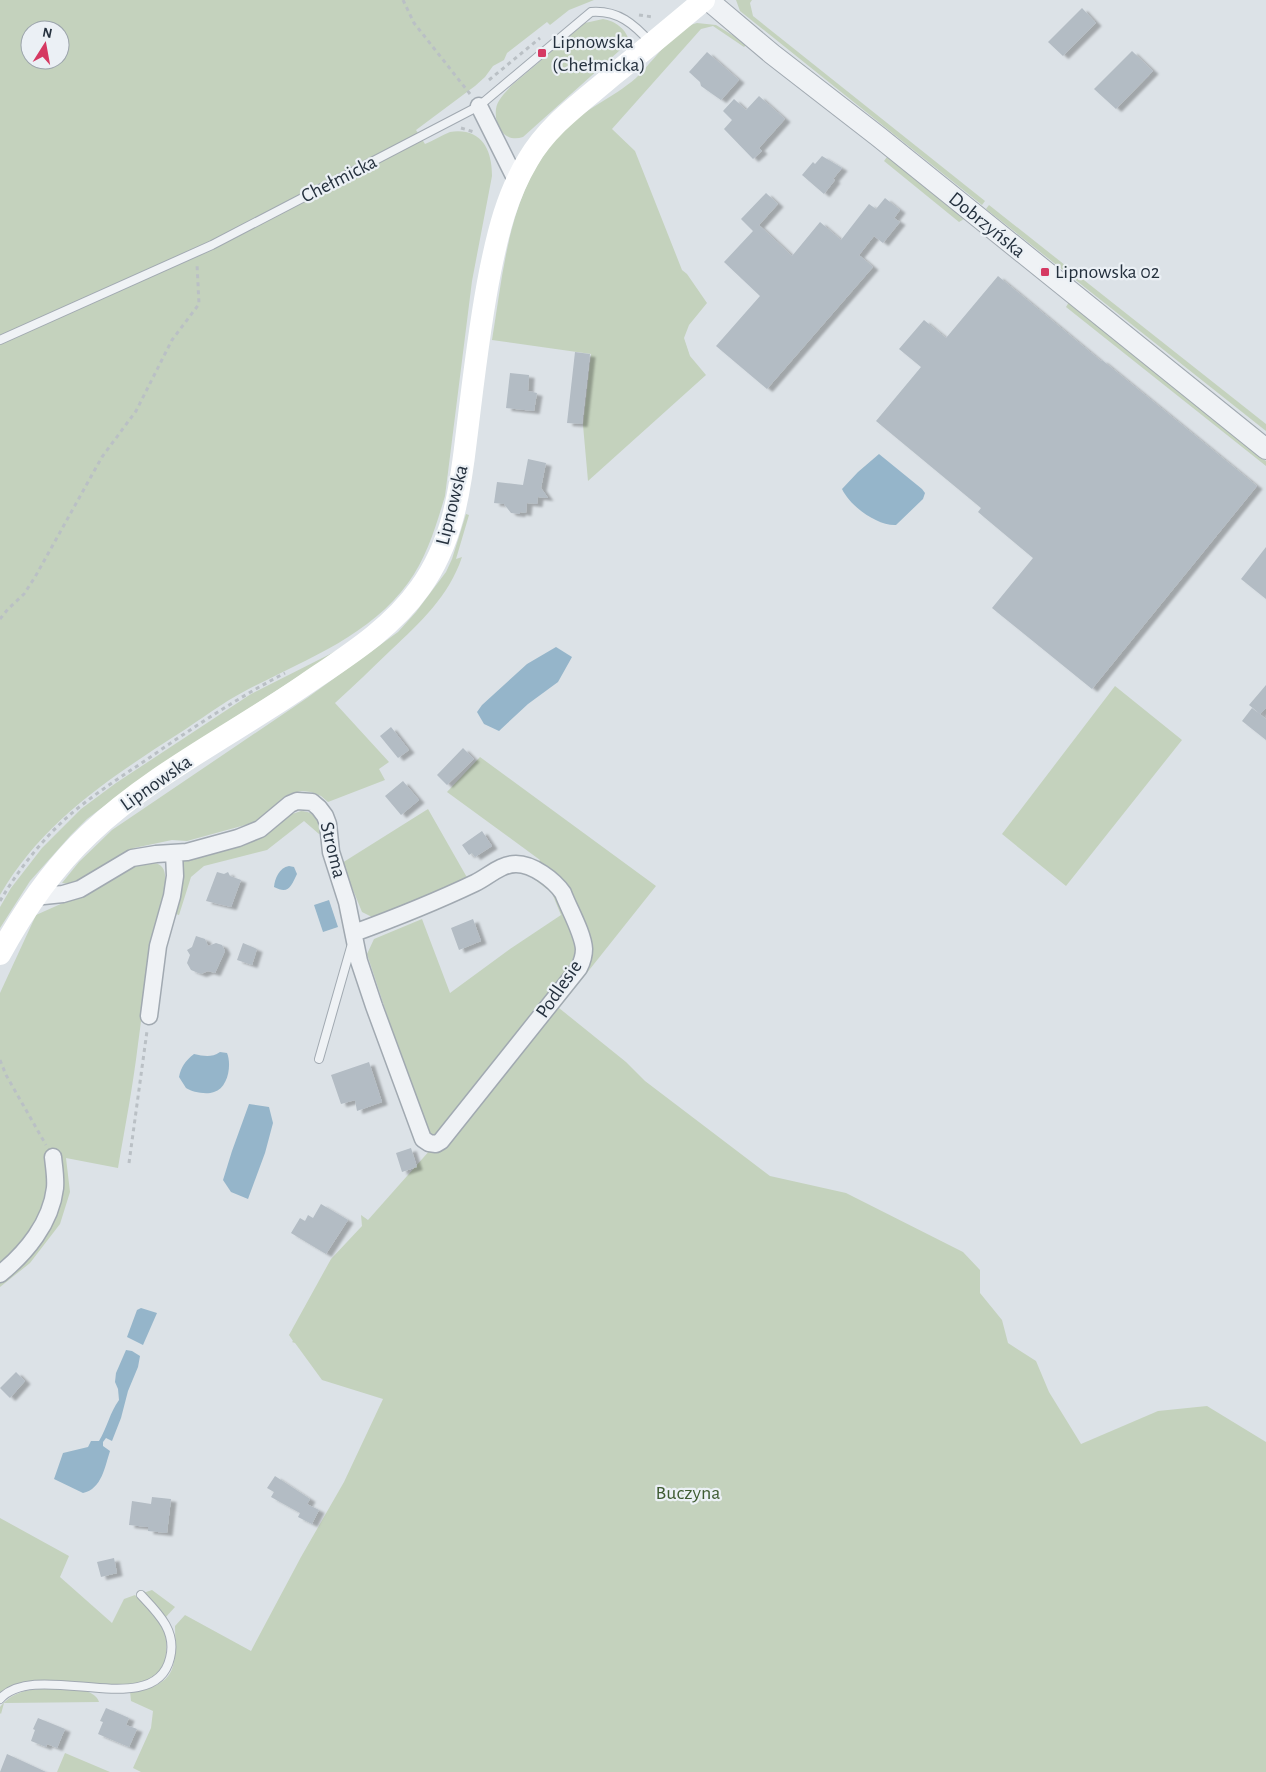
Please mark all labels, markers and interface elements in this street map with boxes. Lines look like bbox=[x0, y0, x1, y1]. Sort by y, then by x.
north arrow bbox=[20, 20, 70, 70]
text: N bbox=[41, 25, 53, 41]
place label: Lipnowska (Chełmicka) bbox=[552, 32, 646, 75]
marker: Lipnowska (Chełmicka) bbox=[536, 47, 548, 59]
street label: Chełmicka bbox=[298, 152, 380, 206]
street label: Dobrzyńska bbox=[945, 188, 1029, 262]
place label: Lipnowska 02 bbox=[1055, 262, 1160, 282]
marker: Lipnowska 02 bbox=[1039, 266, 1051, 278]
street label: Lipnowska bbox=[432, 463, 472, 547]
street label: Lipnowska bbox=[117, 751, 195, 815]
street label: Stroma bbox=[316, 820, 350, 880]
street label: Podlesie bbox=[532, 956, 586, 1022]
park label: Buczyna bbox=[656, 1483, 720, 1503]

